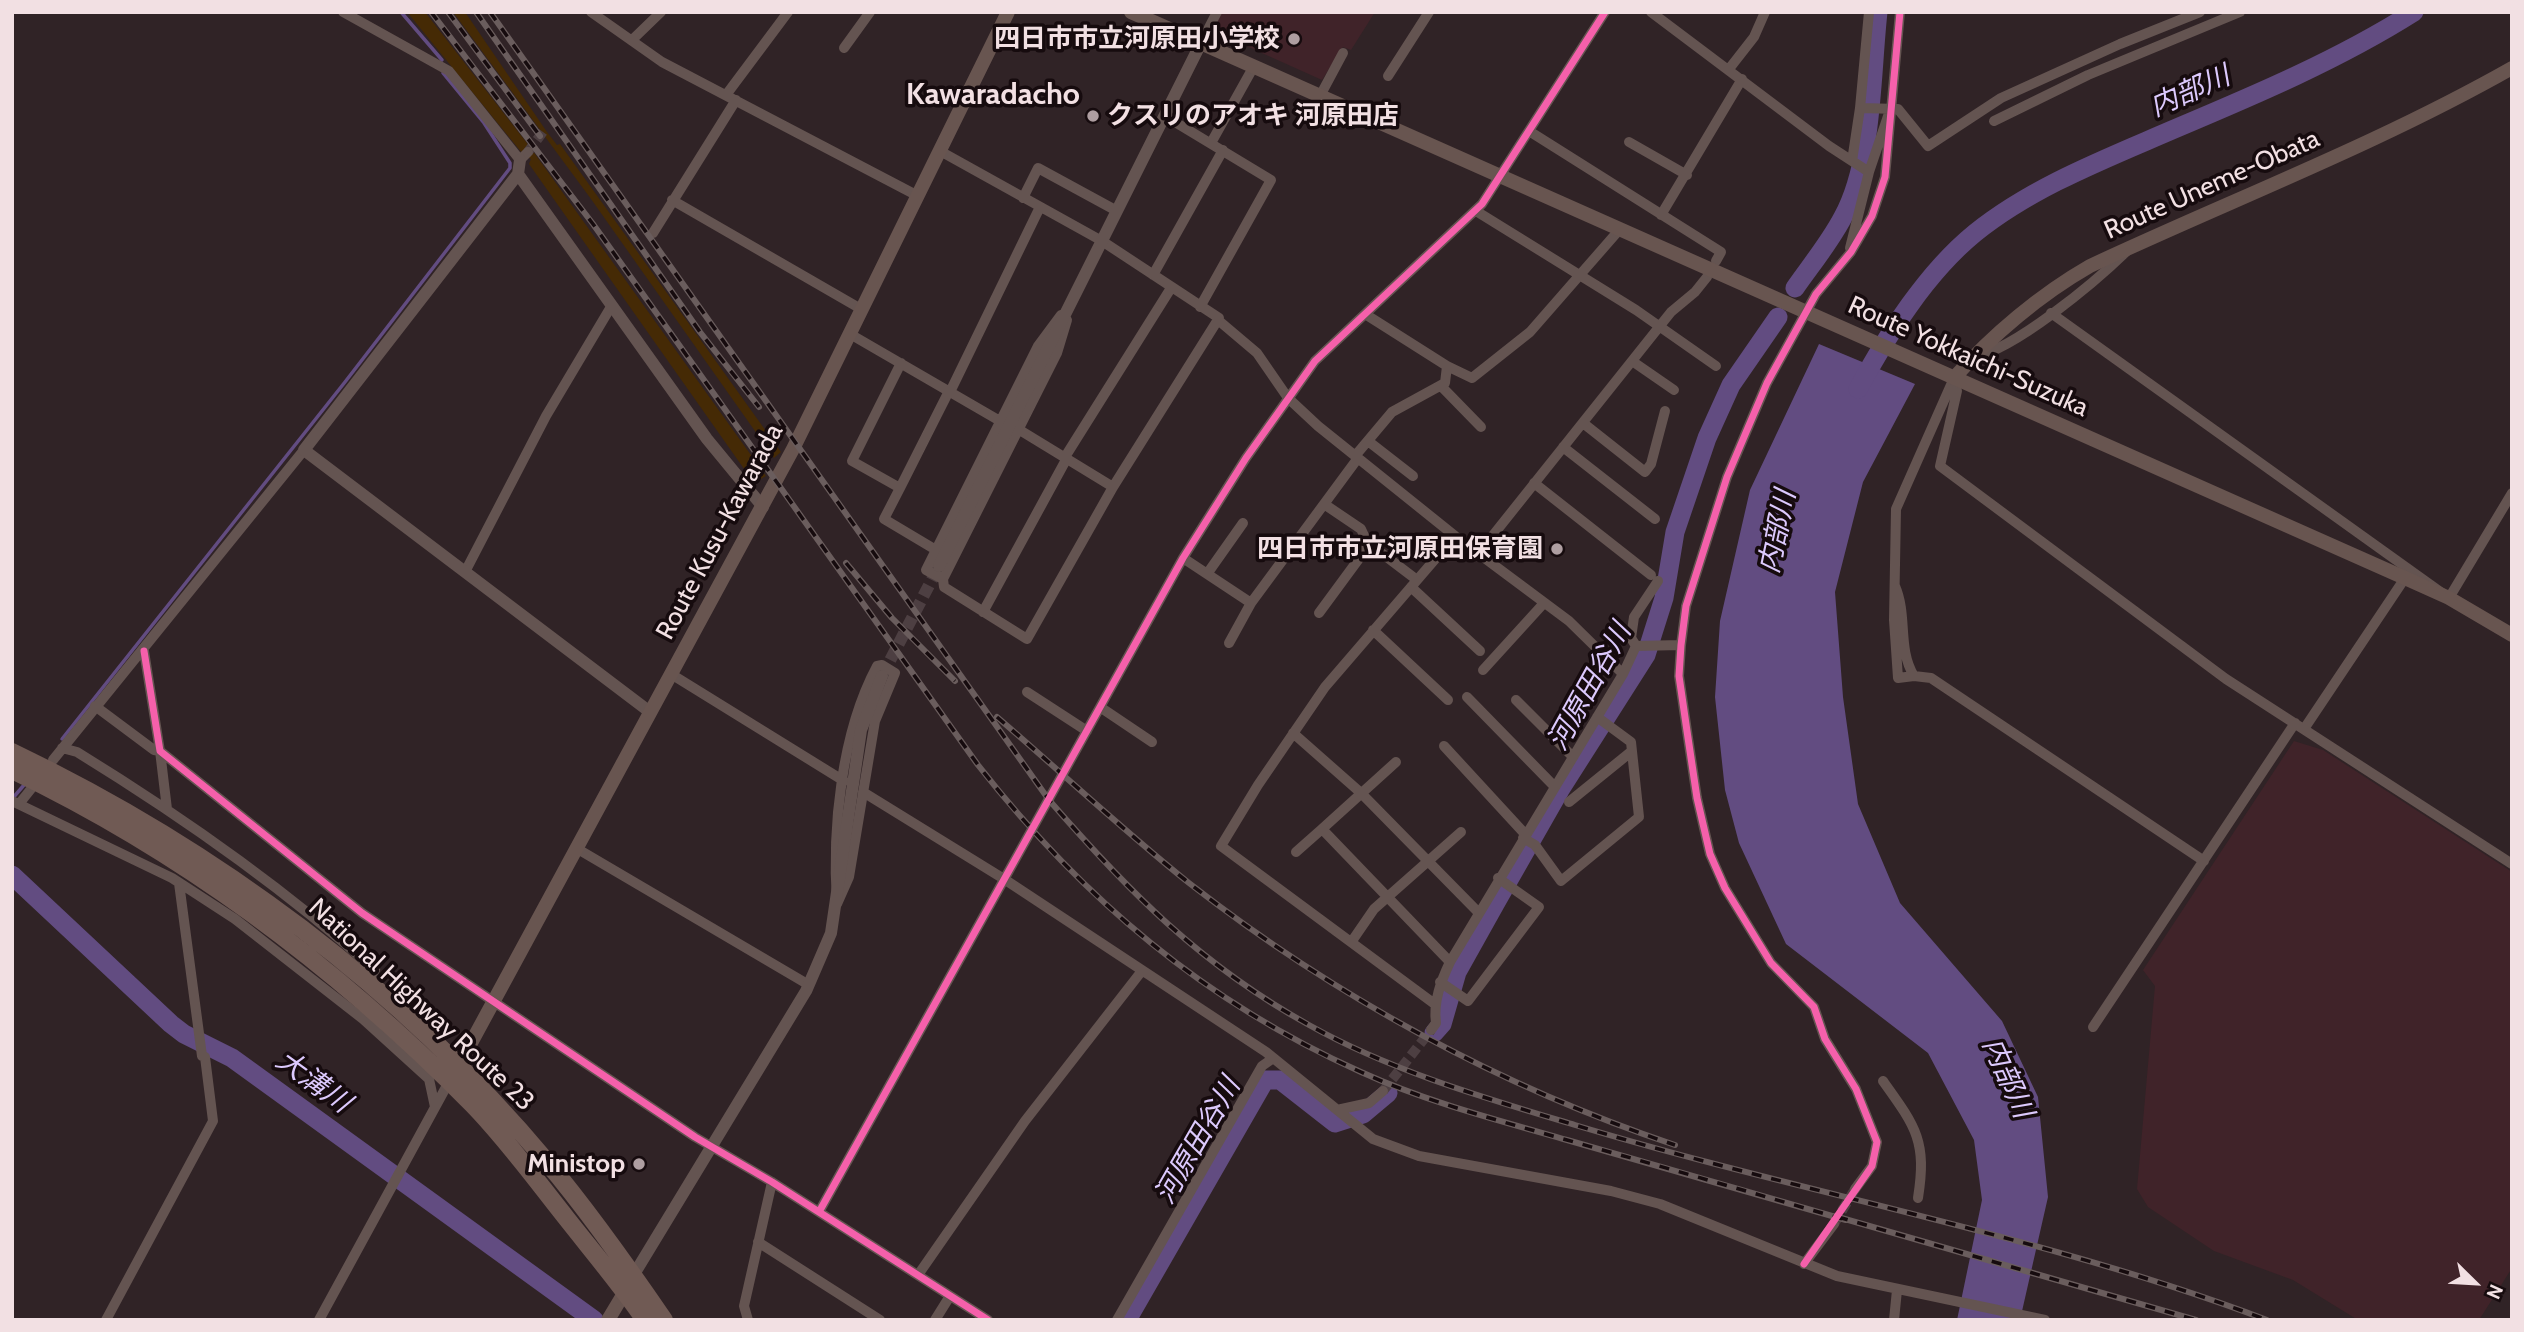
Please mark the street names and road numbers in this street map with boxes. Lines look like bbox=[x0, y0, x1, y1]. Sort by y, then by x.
street label: Route Uneme-Obata bbox=[2100, 124, 2324, 246]
street label: Route Yokkaichi-Suzuka bbox=[1843, 290, 2093, 424]
street label: Route Kusu-Kawarada bbox=[650, 419, 790, 645]
street label: National Highway Route 23 bbox=[302, 892, 540, 1118]

